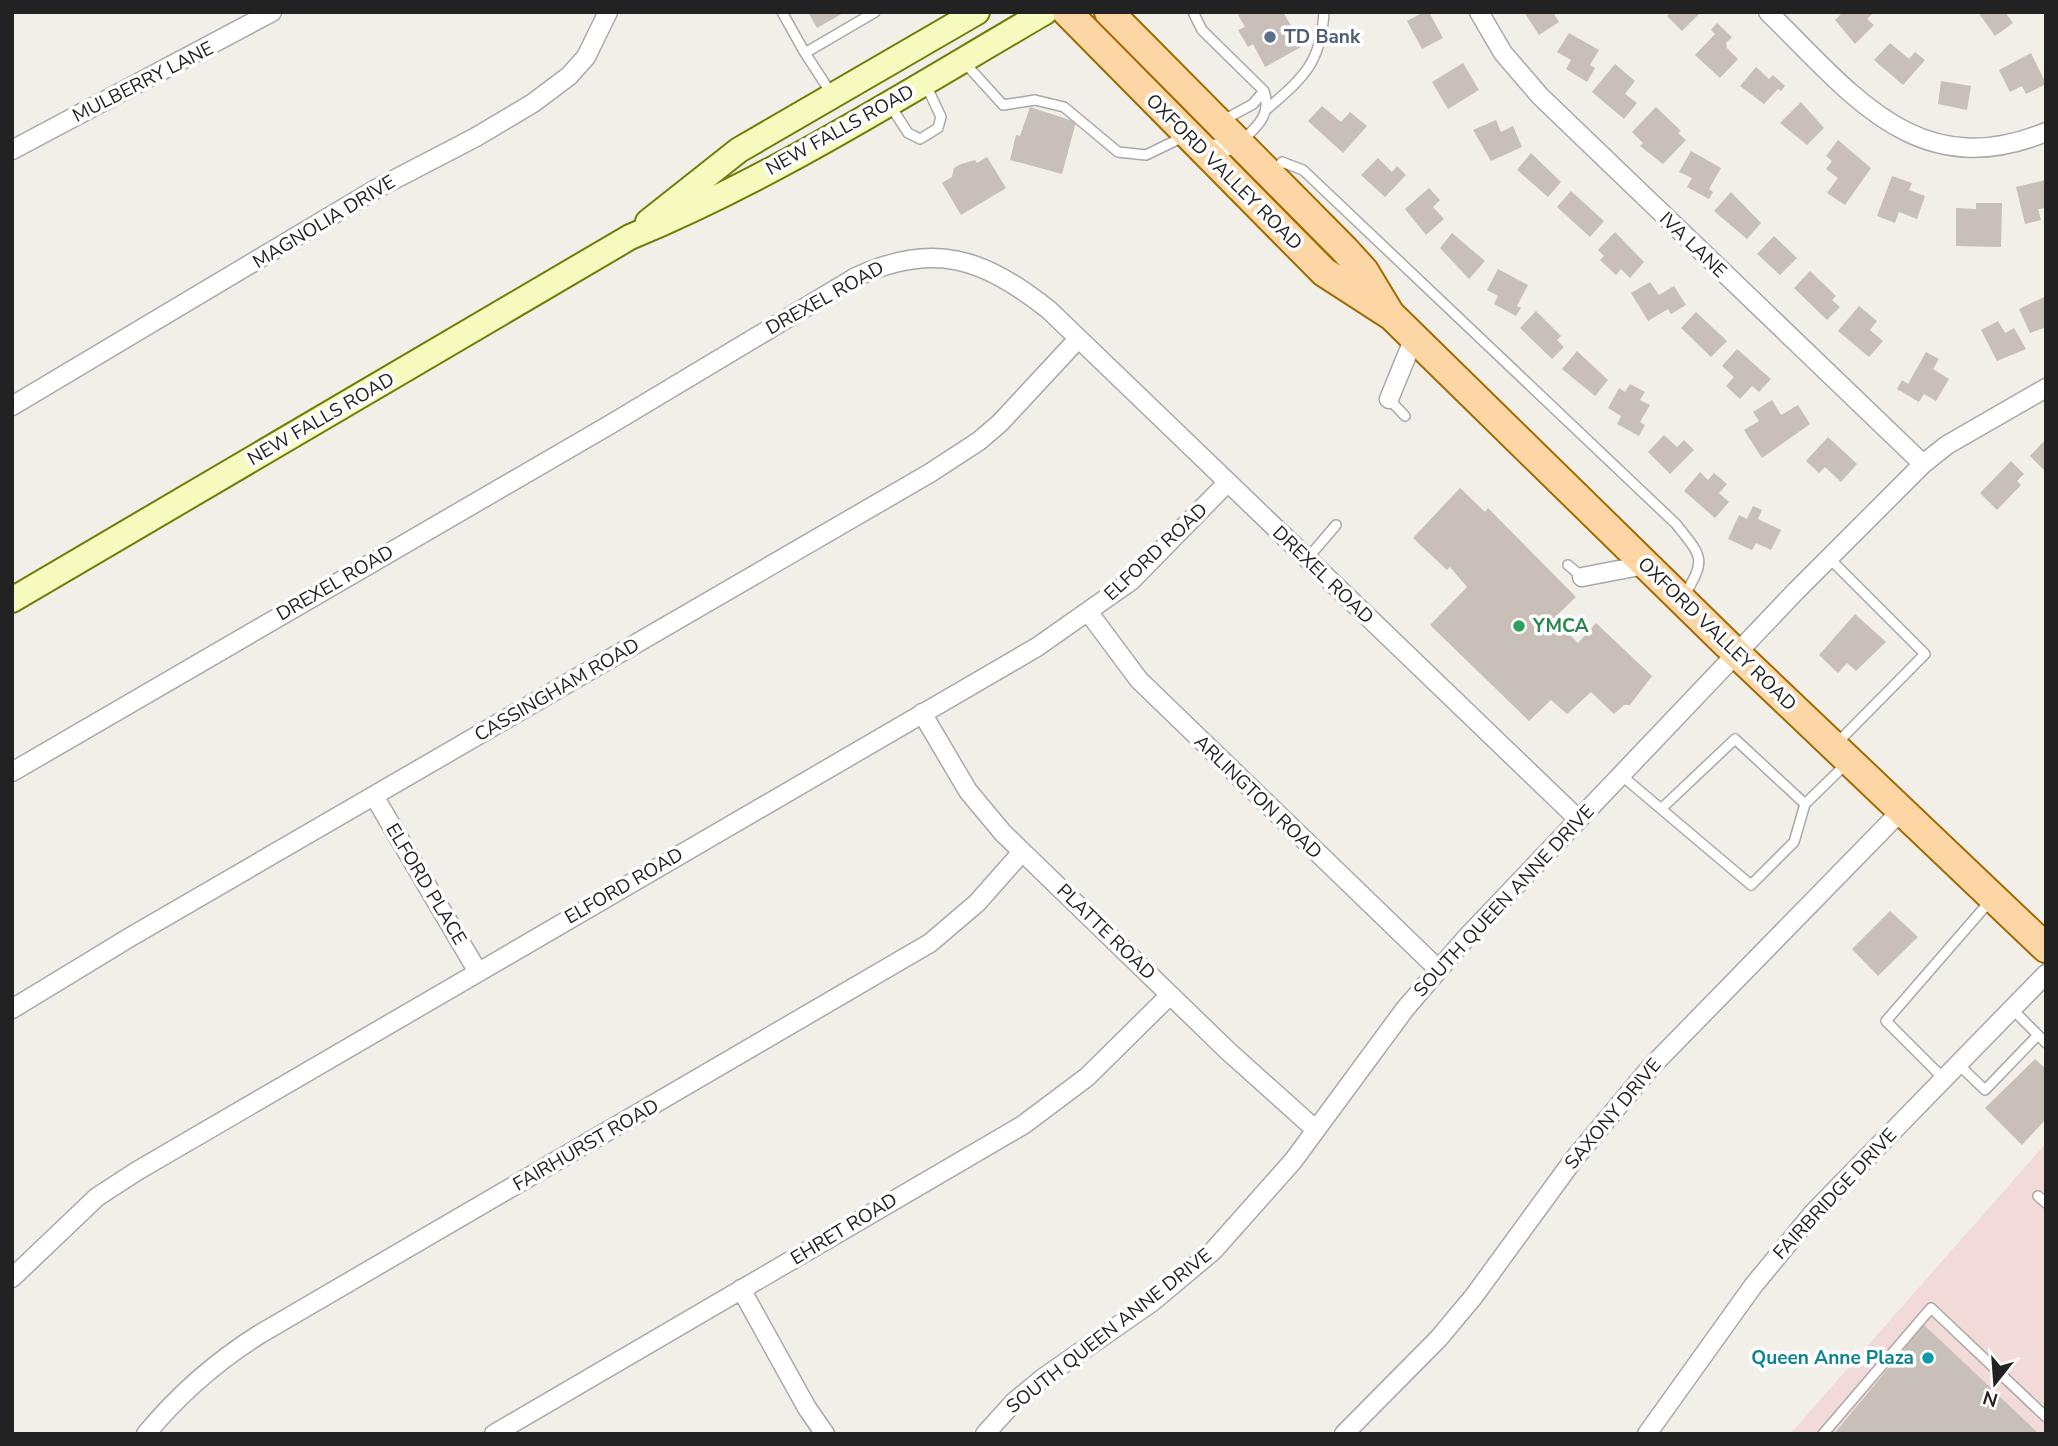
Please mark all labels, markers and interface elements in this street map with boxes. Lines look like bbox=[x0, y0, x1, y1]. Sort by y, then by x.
place label: TD Bank bbox=[1284, 24, 1361, 50]
marker: TD Bank bbox=[1262, 29, 1278, 45]
street label: MULBERRY LANE bbox=[68, 35, 218, 129]
street label: NEW FALLS ROAD bbox=[761, 78, 919, 182]
street label: OXFORD VALLEY ROAD bbox=[1140, 88, 1308, 256]
street label: MAGNOLIA DRIVE bbox=[248, 169, 400, 275]
street label: IVA LANE bbox=[1654, 206, 1732, 284]
street label: DREXEL ROAD bbox=[761, 255, 889, 341]
street label: NEW FALLS ROAD bbox=[243, 366, 399, 472]
street label: ELFORD ROAD bbox=[1099, 497, 1213, 607]
street label: DREXEL ROAD bbox=[1267, 520, 1379, 630]
street label: DREXEL ROAD bbox=[272, 539, 398, 627]
street label: OXFORD VALLEY ROAD bbox=[1632, 551, 1802, 717]
place label: YMCA bbox=[1532, 613, 1590, 639]
marker: YMCA bbox=[1511, 618, 1527, 634]
street label: CASSINGHAM ROAD bbox=[470, 632, 644, 748]
street label: ARLINGTON ROAD bbox=[1188, 729, 1328, 865]
street label: SOUTH QUEEN ANNE DRIVE bbox=[1408, 799, 1600, 1003]
street label: ELFORD PLACE bbox=[380, 819, 472, 949]
street label: ELFORD ROAD bbox=[560, 842, 688, 930]
street label: PLATTE ROAD bbox=[1051, 878, 1161, 986]
street label: SAXONY DRIVE bbox=[1559, 1053, 1667, 1175]
street label: FAIRHURST ROAD bbox=[508, 1093, 664, 1197]
street label: FAIRBRIDGE DRIVE bbox=[1767, 1123, 1903, 1265]
street label: EHRET ROAD bbox=[786, 1187, 902, 1271]
street label: SOUTH QUEEN ANNE DRIVE bbox=[1001, 1243, 1217, 1419]
place label: Queen Anne Plaza bbox=[1751, 1345, 1914, 1371]
north arrow bbox=[1960, 1348, 2030, 1418]
marker: Queen Anne Plaza bbox=[1920, 1350, 1936, 1366]
text: N bbox=[1980, 1384, 2001, 1413]

